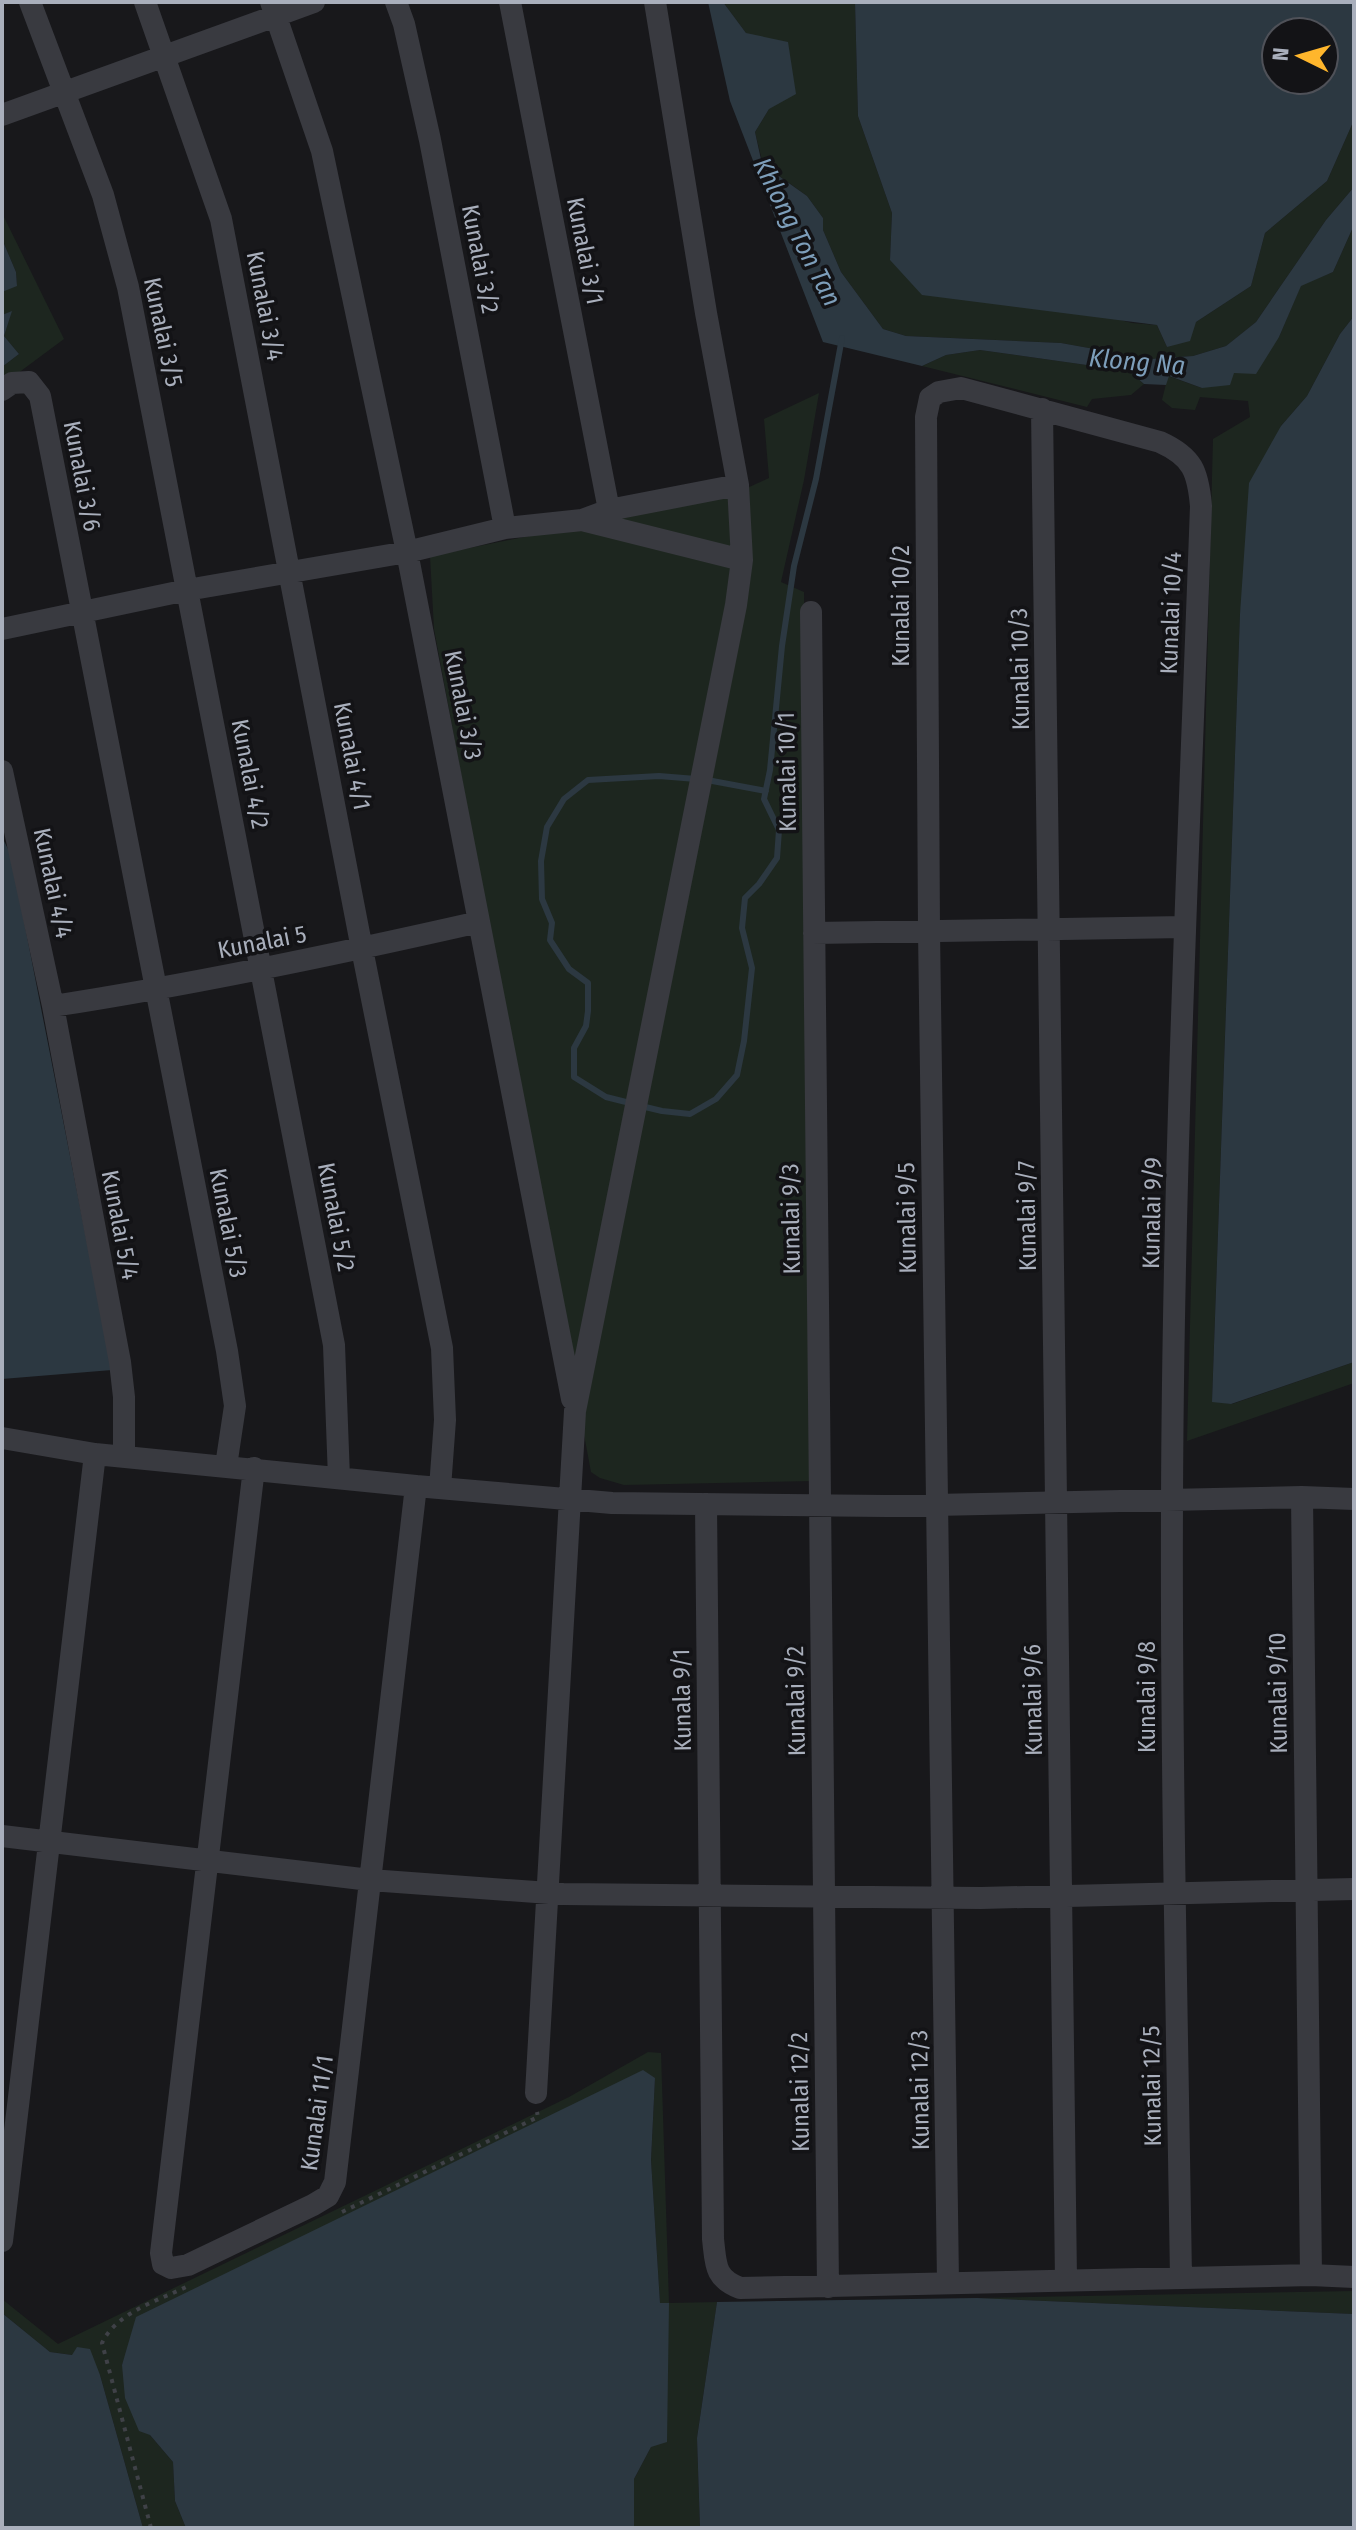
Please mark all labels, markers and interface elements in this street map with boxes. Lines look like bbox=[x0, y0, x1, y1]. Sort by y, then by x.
north arrow bbox=[1260, 16, 1340, 96]
text: N bbox=[1267, 47, 1295, 62]
water label: Khlong Ton Tan bbox=[746, 153, 848, 311]
street label: Kunalai 3/1 bbox=[561, 195, 609, 307]
street label: Kunalai 3/2 bbox=[456, 202, 504, 316]
street label: Kunalai 3/4 bbox=[241, 249, 289, 363]
street label: Kunalai 3/5 bbox=[138, 275, 188, 389]
water label: Klong Na bbox=[1088, 342, 1186, 382]
street label: Kunalai 3/6 bbox=[58, 419, 106, 533]
street label: Kunalai 10/2 bbox=[887, 545, 915, 667]
street label: Kunalai 10/4 bbox=[1155, 551, 1187, 675]
street label: Kunalai 10/3 bbox=[1005, 608, 1035, 730]
street label: Kunalai 3/3 bbox=[439, 648, 487, 762]
street label: Kunalai 4/1 bbox=[328, 700, 376, 812]
street label: Kunalai 10/1 bbox=[772, 712, 802, 832]
street label: Kunalai 4/2 bbox=[226, 717, 274, 831]
street label: Kunalai 4/4 bbox=[28, 825, 78, 941]
street label: Kunalai 5 bbox=[215, 920, 309, 964]
street label: Kunalai 9/9 bbox=[1137, 1157, 1167, 1269]
street label: Kunalai 5/2 bbox=[312, 1160, 360, 1274]
street label: Kunalai 9/7 bbox=[1012, 1160, 1042, 1272]
street label: Kunalai 9/5 bbox=[892, 1162, 922, 1274]
street label: Kunalai 9/3 bbox=[776, 1163, 806, 1275]
street label: Kunalai 5/3 bbox=[204, 1166, 252, 1280]
street label: Kunalai 5/4 bbox=[96, 1168, 144, 1282]
street label: Kunalai 9/10 bbox=[1263, 1632, 1293, 1754]
street label: Kunalai 9/8 bbox=[1133, 1641, 1161, 1753]
street label: Kunalai 9/6 bbox=[1018, 1644, 1048, 1756]
street label: Kunalai 9/2 bbox=[781, 1646, 811, 1756]
street label: Kunala 9/1 bbox=[667, 1648, 697, 1752]
street label: Kunalai 12/5 bbox=[1137, 2025, 1167, 2147]
street label: Kunalai 12/3 bbox=[905, 2030, 935, 2150]
street label: Kunalai 12/2 bbox=[785, 2032, 815, 2152]
street label: Kunalai 11/1 bbox=[295, 2053, 339, 2173]

